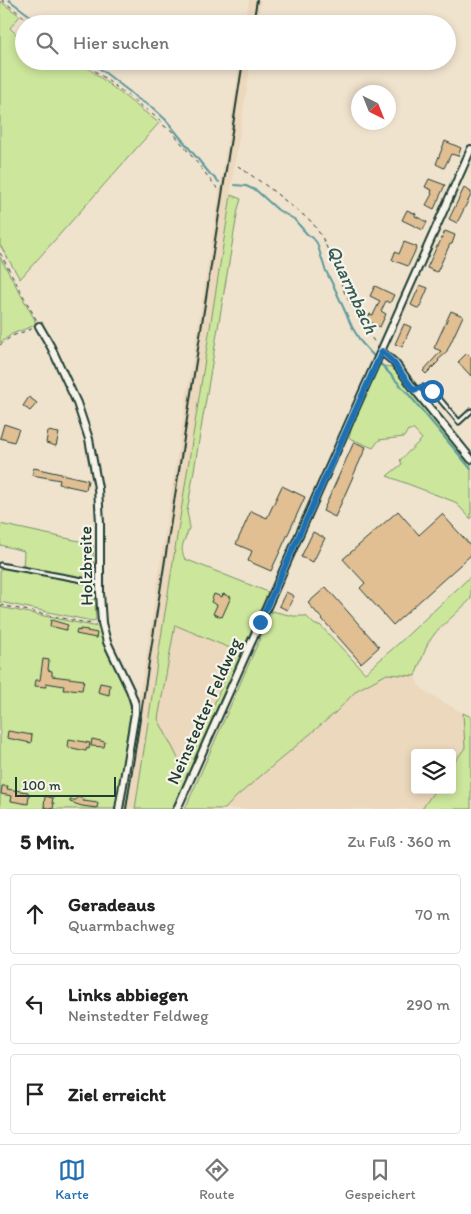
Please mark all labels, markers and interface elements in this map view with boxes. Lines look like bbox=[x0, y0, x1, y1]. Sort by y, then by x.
search box bbox=[15, 15, 456, 70]
icon: search bbox=[33, 29, 61, 57]
text: Hier suchen bbox=[73, 31, 169, 54]
north arrow bbox=[351, 85, 396, 130]
water label: Quarmbach bbox=[322, 241, 383, 337]
route start bbox=[421, 380, 444, 403]
street label: Holzbreite bbox=[74, 526, 98, 606]
route end bbox=[249, 611, 272, 634]
street label: Neinstedter Feldweg bbox=[162, 634, 247, 788]
map controls bbox=[411, 749, 456, 794]
button: layers bbox=[411, 749, 456, 794]
scale bar bbox=[15, 774, 116, 797]
text: 100 m bbox=[22, 777, 61, 794]
text: 5 Min. bbox=[20, 829, 75, 854]
text: Zu Fuß · 360 m bbox=[347, 832, 451, 851]
text: Geradeaus bbox=[68, 893, 155, 916]
icon: ahead bbox=[21, 900, 49, 928]
text: 70 m bbox=[415, 905, 450, 924]
text: Quarmbachweg bbox=[68, 916, 175, 935]
text: Links abbiegen bbox=[68, 983, 188, 1006]
icon: left bbox=[21, 990, 49, 1018]
text: 290 m bbox=[406, 995, 450, 1014]
text: Neinstedter Feldweg bbox=[68, 1006, 209, 1025]
icon: arrive bbox=[21, 1080, 49, 1108]
text: Ziel erreicht bbox=[68, 1083, 166, 1106]
tab: Karte bbox=[55, 1156, 89, 1203]
tab: Route bbox=[199, 1156, 234, 1203]
tab: Gespeichert bbox=[345, 1156, 416, 1203]

